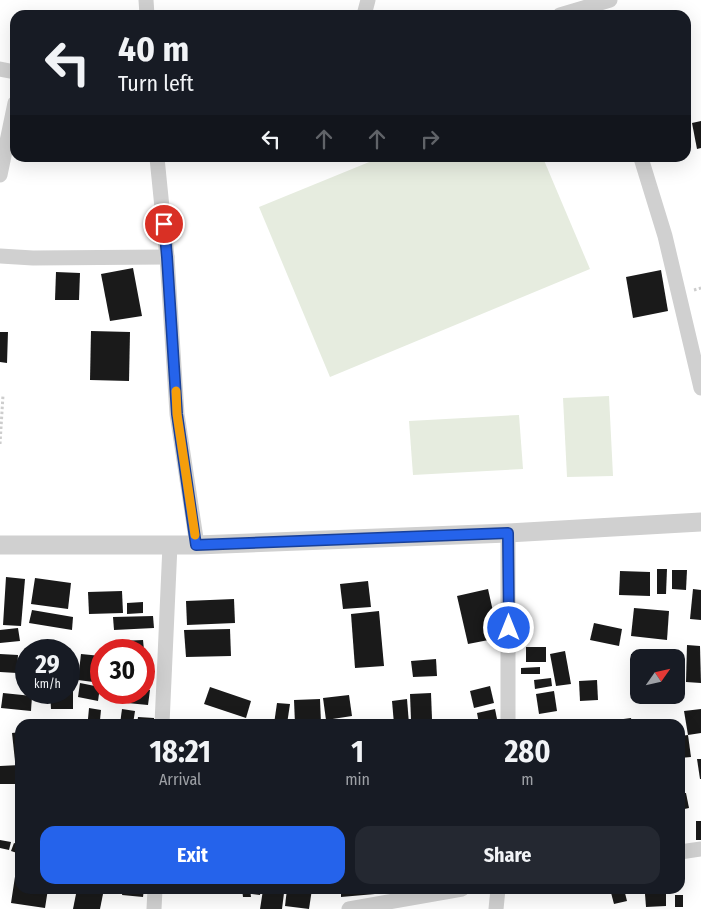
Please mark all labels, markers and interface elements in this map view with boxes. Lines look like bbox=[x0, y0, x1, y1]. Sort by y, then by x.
text: 40 m bbox=[118, 28, 189, 70]
icon: left bbox=[35, 30, 100, 95]
text: Turn left bbox=[118, 70, 194, 97]
icon: left bbox=[257, 125, 285, 153]
icon: ahead bbox=[310, 125, 338, 153]
icon: ahead bbox=[363, 125, 391, 153]
icon: right bbox=[416, 125, 444, 153]
pin bbox=[143, 203, 185, 245]
icon: arrive bbox=[150, 210, 178, 238]
position arrow bbox=[482, 601, 534, 653]
speed limit sign: 30 bbox=[90, 639, 155, 704]
north arrow bbox=[630, 649, 685, 704]
map controls bbox=[630, 649, 685, 704]
text: 29 bbox=[35, 650, 60, 680]
text: km/h bbox=[34, 677, 61, 691]
text: 18:21 bbox=[149, 734, 211, 770]
text: 1 bbox=[351, 734, 364, 770]
text: 280 bbox=[504, 734, 551, 770]
text: Arrival bbox=[159, 770, 201, 789]
text: min bbox=[345, 770, 370, 789]
text: m bbox=[521, 770, 534, 789]
button: Exit bbox=[40, 826, 345, 884]
button: Share bbox=[355, 826, 660, 884]

